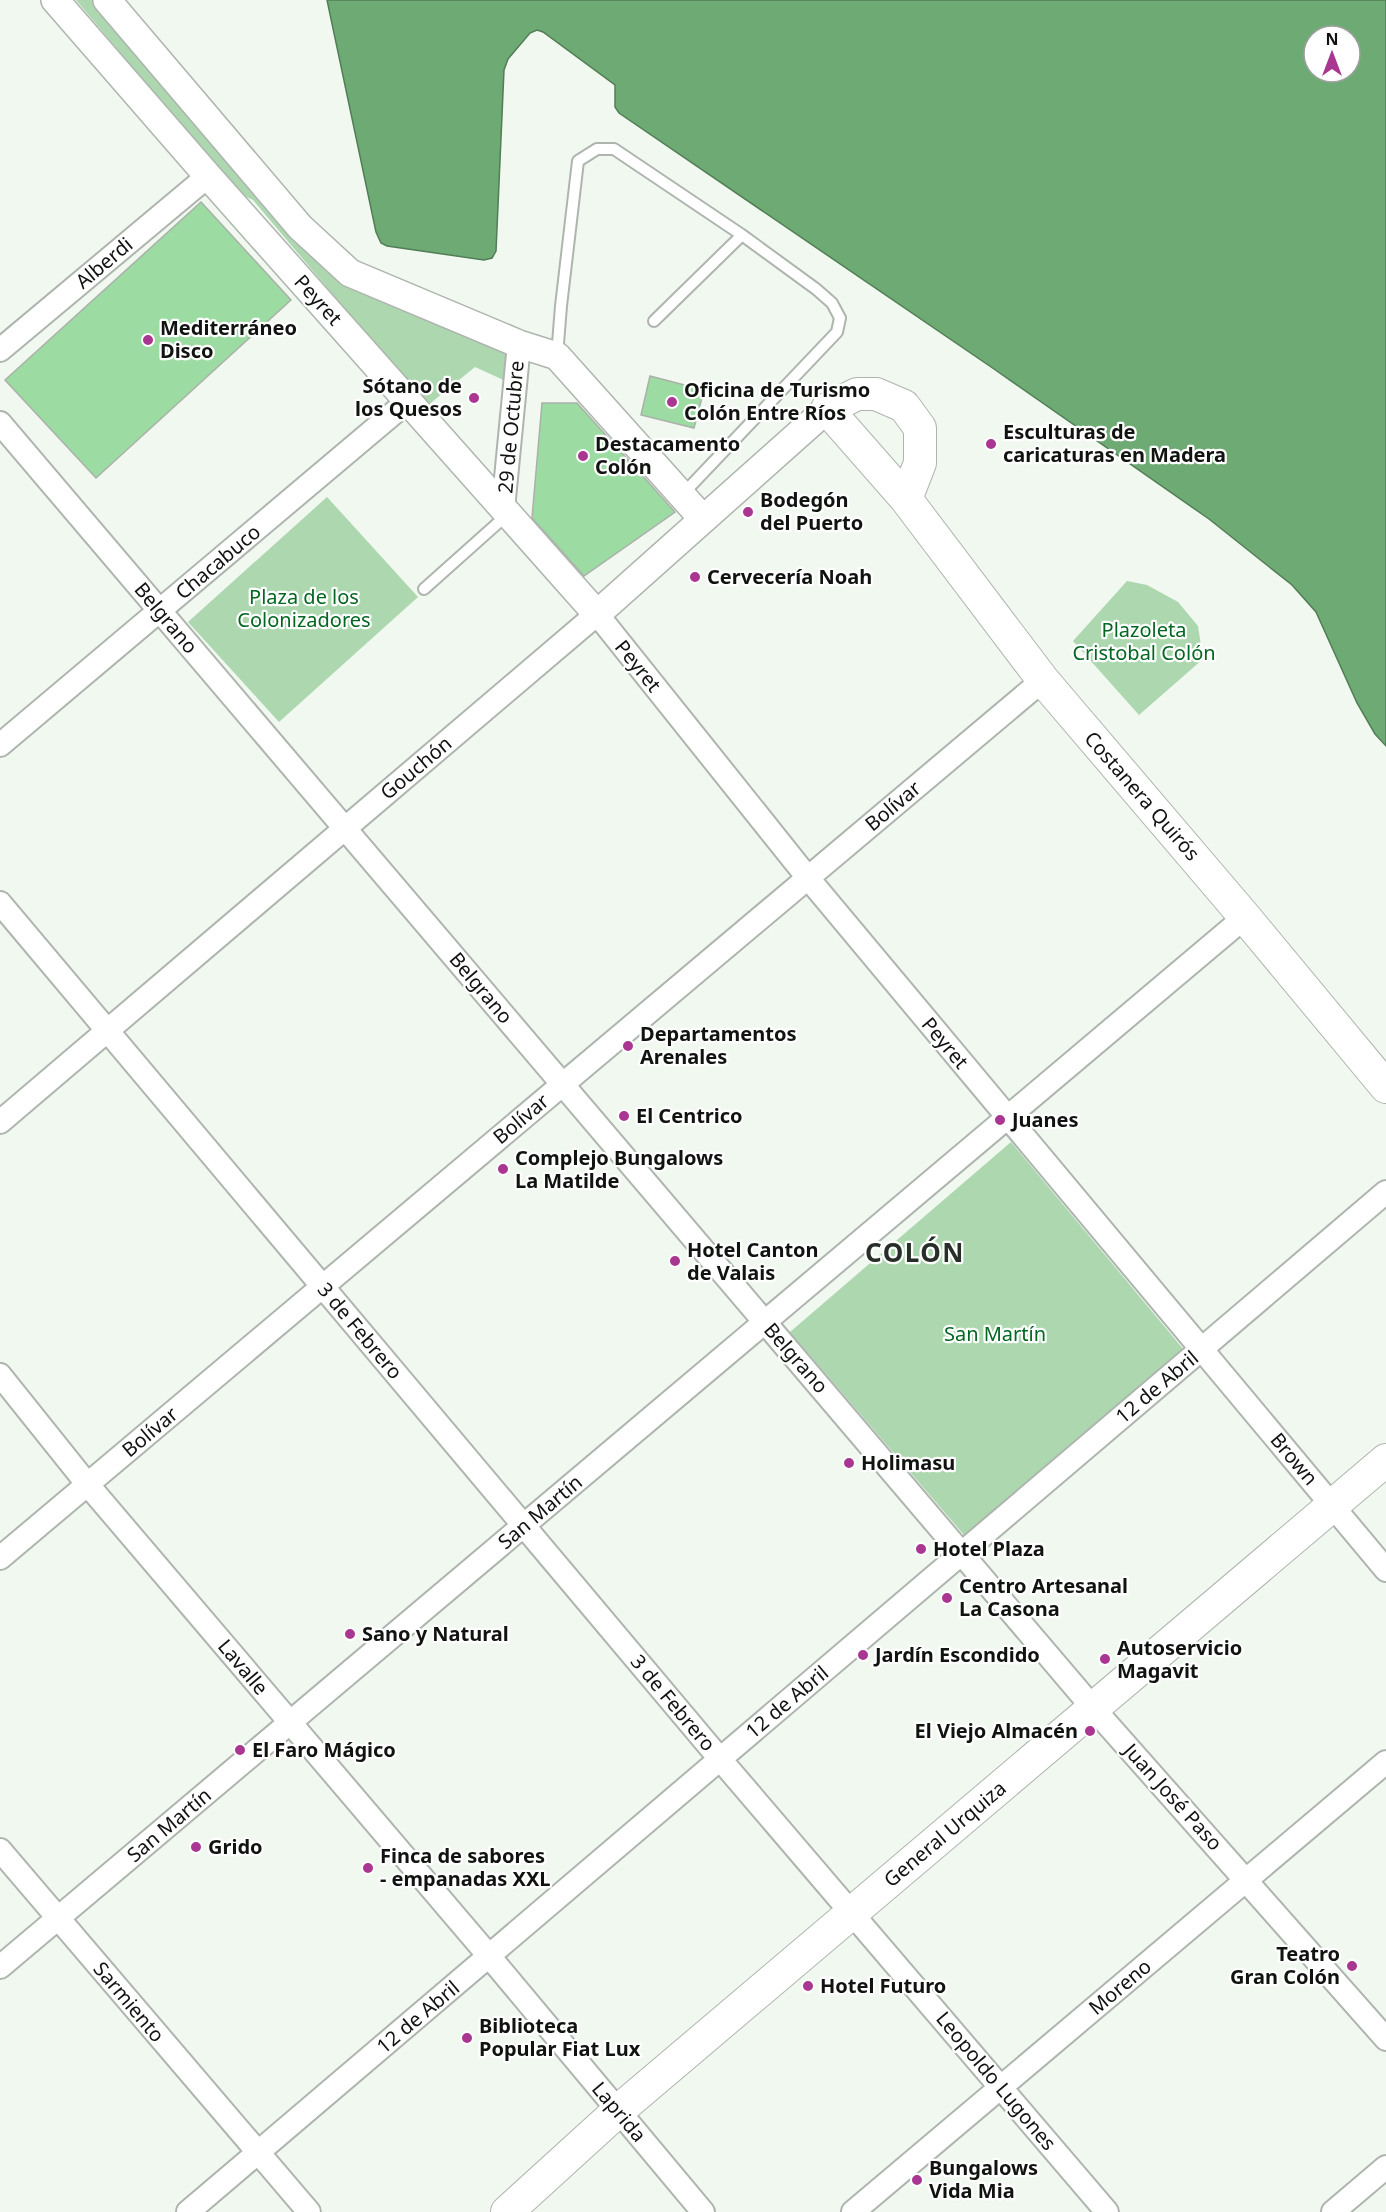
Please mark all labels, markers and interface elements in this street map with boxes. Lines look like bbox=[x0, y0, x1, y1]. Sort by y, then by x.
north arrow bbox=[1302, 24, 1362, 84]
text: N bbox=[1325, 28, 1339, 50]
street label: Alberdi bbox=[69, 231, 138, 294]
street label: Peyret bbox=[288, 269, 348, 331]
place label: Mediterráneo Disco bbox=[160, 314, 297, 364]
marker: Mediterráneo Disco bbox=[141, 333, 155, 347]
street label: 29 de Octubre bbox=[491, 359, 530, 494]
place label: Sótano de los Quesos bbox=[355, 372, 462, 422]
place label: Oficina de Turismo Colón Entre Ríos bbox=[684, 376, 870, 426]
marker: Sótano de los Quesos bbox=[467, 391, 481, 405]
marker: Oficina de Turismo Colón Entre Ríos bbox=[665, 395, 679, 409]
place label: Esculturas de caricaturas en Madera bbox=[1003, 418, 1226, 468]
place label: Destacamento Colón bbox=[595, 430, 740, 480]
marker: Esculturas de caricaturas en Madera bbox=[984, 437, 998, 451]
marker: Destacamento Colón bbox=[576, 449, 590, 463]
place label: Bodegón del Puerto bbox=[760, 486, 863, 536]
marker: Bodegón del Puerto bbox=[741, 505, 755, 519]
street label: Chacabuco bbox=[169, 518, 266, 605]
place label: Cervecería Noah bbox=[707, 563, 872, 590]
marker: Cervecería Noah bbox=[688, 570, 702, 584]
street label: Belgrano bbox=[129, 576, 204, 659]
park label: Plaza de los Colonizadores bbox=[237, 583, 371, 633]
park label: Plazoleta Cristobal Colón bbox=[1072, 616, 1216, 666]
street label: Peyret bbox=[609, 634, 668, 697]
street label: Costanera Quirós bbox=[1079, 725, 1206, 866]
street label: Gouchón bbox=[374, 730, 457, 805]
street label: Bolívar bbox=[859, 774, 926, 837]
street label: Belgrano bbox=[444, 946, 519, 1029]
street label: Peyret bbox=[916, 1011, 975, 1074]
place label: Departamentos Arenales bbox=[640, 1020, 796, 1070]
marker: Departamentos Arenales bbox=[621, 1039, 635, 1053]
street label: Bolívar bbox=[487, 1087, 554, 1150]
place label: El Centrico bbox=[636, 1102, 743, 1129]
place label: Juanes bbox=[1010, 1106, 1079, 1133]
marker: El Centrico bbox=[617, 1109, 631, 1123]
marker: Juanes bbox=[993, 1113, 1007, 1127]
place label: Complejo Bungalows La Matilde bbox=[515, 1144, 723, 1194]
marker: Complejo Bungalows La Matilde bbox=[496, 1162, 510, 1176]
district label: COLÓN bbox=[865, 1234, 965, 1270]
place label: Hotel Canton de Valais bbox=[687, 1236, 819, 1286]
marker: Hotel Canton de Valais bbox=[668, 1254, 682, 1268]
street label: 3 de Febrero bbox=[312, 1277, 409, 1385]
street label: Belgrano bbox=[758, 1317, 835, 1399]
park label: San Martín bbox=[944, 1320, 1046, 1347]
street label: 12 de Abril bbox=[1109, 1344, 1204, 1429]
street label: Bolívar bbox=[116, 1400, 183, 1463]
street label: Brown bbox=[1265, 1427, 1324, 1491]
place label: Holimasu bbox=[861, 1449, 955, 1476]
marker: Holimasu bbox=[842, 1456, 856, 1470]
street label: San Martín bbox=[492, 1468, 587, 1555]
place label: Hotel Plaza bbox=[933, 1535, 1045, 1562]
marker: Hotel Plaza bbox=[914, 1542, 928, 1556]
place label: Centro Artesanal La Casona bbox=[959, 1572, 1128, 1622]
marker: Centro Artesanal La Casona bbox=[940, 1591, 954, 1605]
place label: Sano y Natural bbox=[362, 1620, 509, 1647]
marker: Sano y Natural bbox=[343, 1627, 357, 1641]
street label: Lavalle bbox=[212, 1633, 275, 1700]
place label: Autoservicio Magavit bbox=[1117, 1634, 1242, 1684]
place label: Jardín Escondido bbox=[873, 1641, 1040, 1668]
marker: Jardín Escondido bbox=[856, 1648, 870, 1662]
street label: 3 de Febrero bbox=[625, 1649, 722, 1757]
marker: Autoservicio Magavit bbox=[1098, 1652, 1112, 1666]
street label: 12 de Abril bbox=[739, 1659, 834, 1744]
place label: El Viejo Almacén bbox=[915, 1717, 1078, 1744]
marker: El Viejo Almacén bbox=[1083, 1724, 1097, 1738]
place label: El Faro Mágico bbox=[252, 1736, 396, 1763]
street label: Juan José Paso bbox=[1117, 1736, 1229, 1856]
marker: El Faro Mágico bbox=[233, 1743, 247, 1757]
street label: General Urquiza bbox=[878, 1774, 1012, 1893]
street label: San Martín bbox=[121, 1781, 216, 1868]
place label: Grido bbox=[208, 1833, 263, 1860]
marker: Grido bbox=[189, 1840, 203, 1854]
place label: Finca de sabores - empanadas XXL bbox=[380, 1842, 550, 1892]
marker: Finca de sabores - empanadas XXL bbox=[361, 1861, 375, 1875]
place label: Teatro Gran Colón bbox=[1230, 1940, 1340, 1990]
street label: Moreno bbox=[1083, 1953, 1157, 2021]
street label: Sarmiento bbox=[88, 1956, 171, 2048]
marker: Teatro Gran Colón bbox=[1345, 1959, 1359, 1973]
place label: Hotel Futuro bbox=[820, 1972, 946, 1999]
street label: 12 de Abril bbox=[370, 1974, 465, 2059]
marker: Hotel Futuro bbox=[801, 1979, 815, 1993]
street label: Leopoldo Lugones bbox=[930, 2006, 1062, 2156]
place label: Biblioteca Popular Fiat Lux bbox=[479, 2012, 641, 2062]
marker: Biblioteca Popular Fiat Lux bbox=[460, 2031, 474, 2045]
street label: Laprida bbox=[586, 2076, 653, 2148]
place label: Bungalows Vida Mia bbox=[929, 2154, 1038, 2204]
marker: Bungalows Vida Mia bbox=[910, 2173, 924, 2187]

